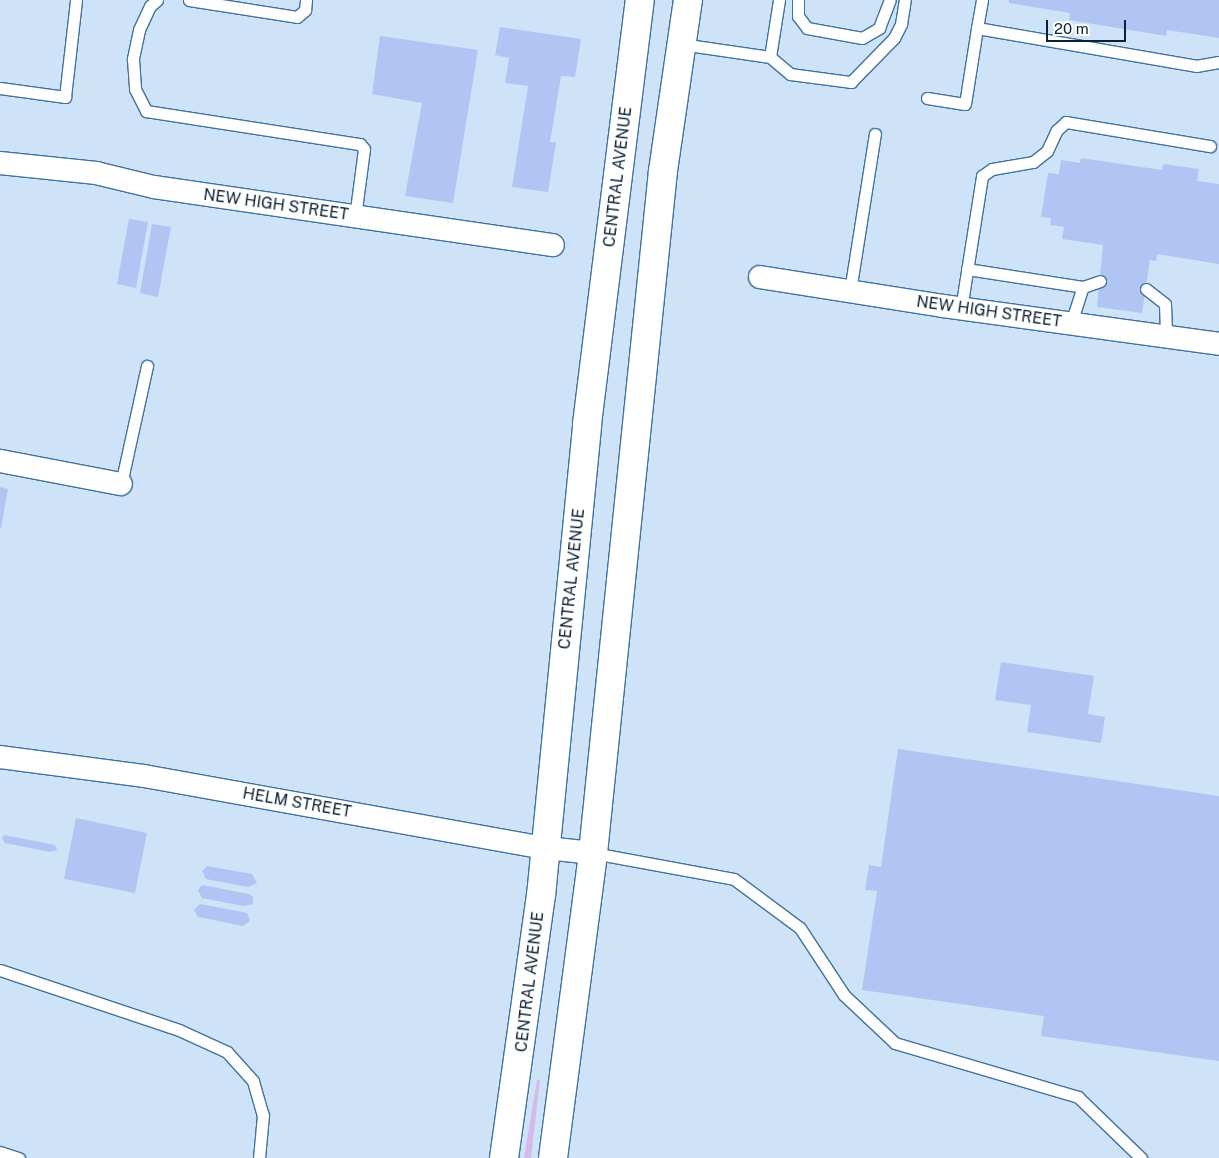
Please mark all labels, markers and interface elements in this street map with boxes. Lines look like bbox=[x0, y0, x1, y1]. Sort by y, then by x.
scale bar bbox=[1049, 10, 1129, 42]
text: 20 m bbox=[1054, 20, 1089, 37]
street label: CENTRAL AVENUE bbox=[600, 106, 636, 248]
street label: NEW HIGH STREET bbox=[202, 185, 350, 225]
street label: NEW HIGH STREET bbox=[915, 292, 1063, 332]
street label: CENTRAL AVENUE bbox=[555, 508, 589, 650]
street label: HELM STREET bbox=[241, 784, 353, 822]
street label: CENTRAL AVENUE bbox=[512, 911, 548, 1053]

